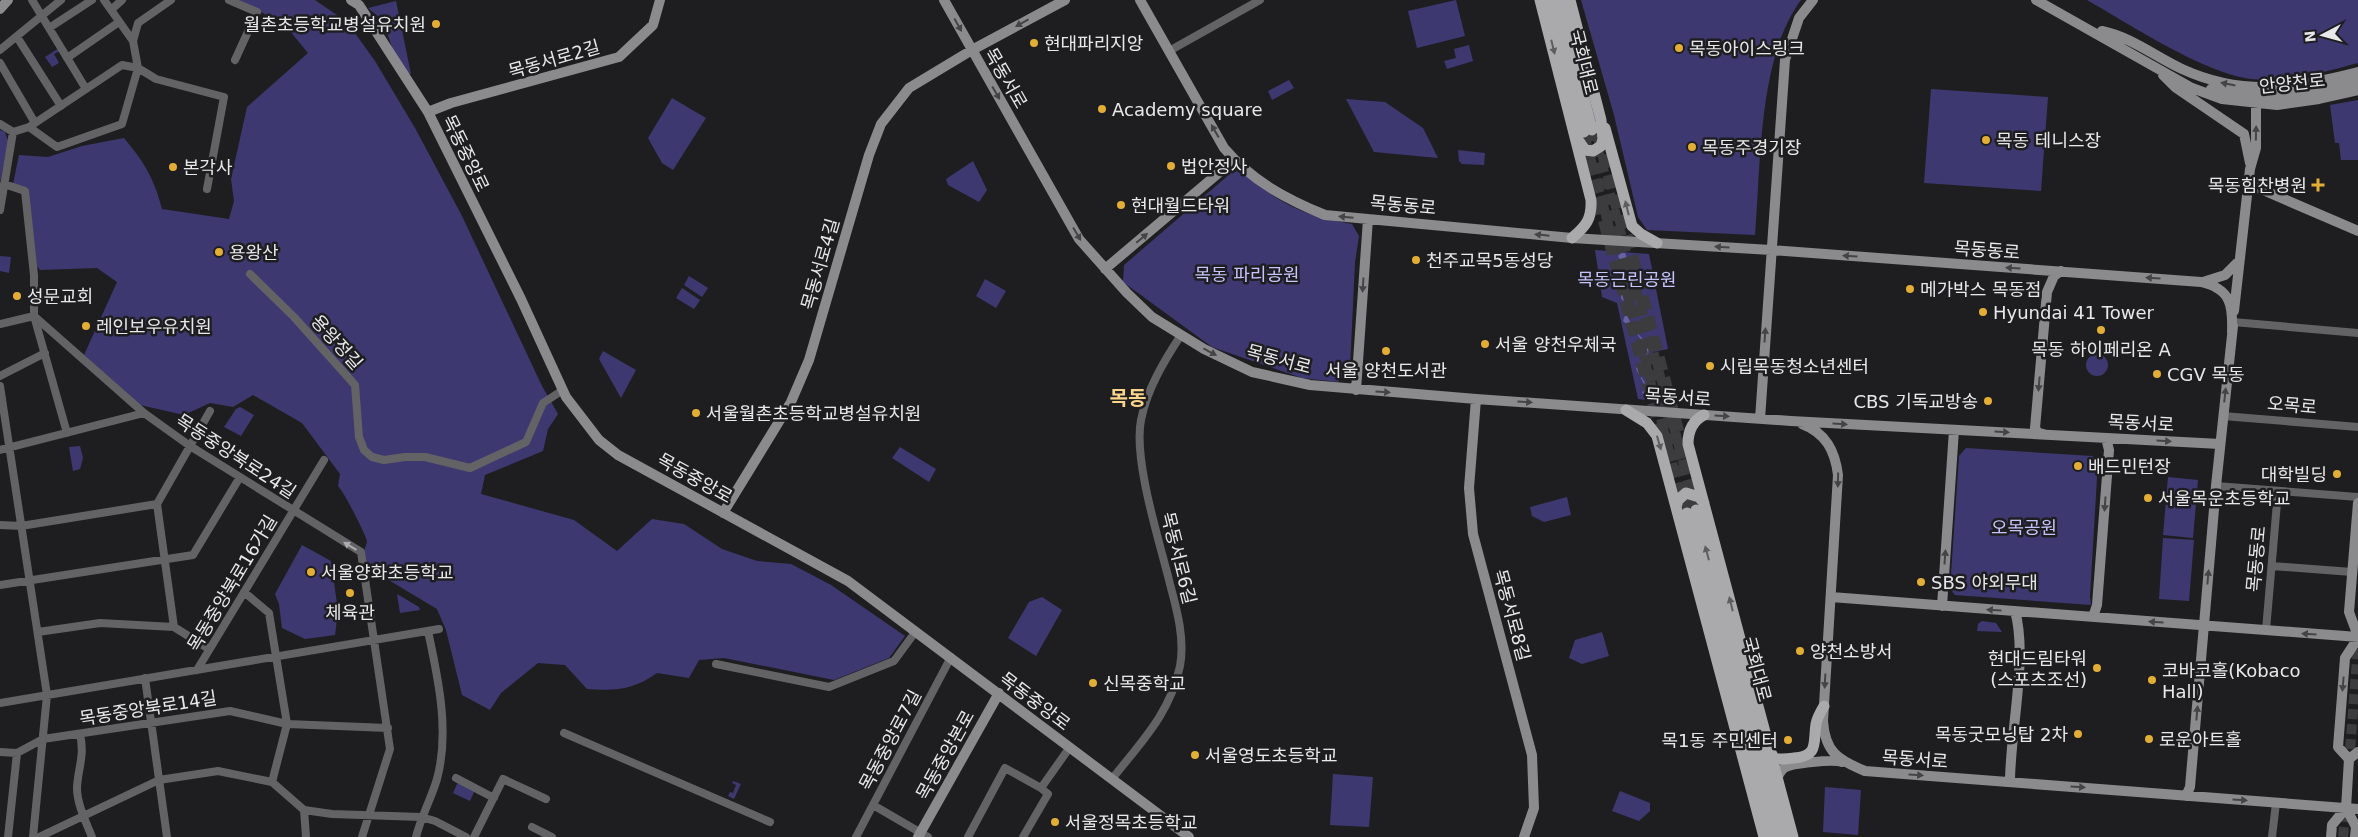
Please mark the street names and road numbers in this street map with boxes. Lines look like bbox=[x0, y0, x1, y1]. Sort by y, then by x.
street label: 국회대로 bbox=[1566, 27, 1602, 97]
street label: 목동서로2길 bbox=[506, 36, 602, 82]
street label: 목동서로 bbox=[980, 44, 1032, 112]
street label: 안양천로 bbox=[2258, 69, 2326, 97]
street label: 목동중앙로 bbox=[438, 111, 494, 195]
street label: 목동동로 bbox=[1369, 192, 1437, 218]
street label: 목동서로4길 bbox=[797, 216, 843, 312]
street label: 목동동로 bbox=[1953, 237, 2021, 263]
street label: 용왕정길 bbox=[307, 310, 367, 374]
street label: 목동서로 bbox=[1244, 340, 1314, 378]
street label: 목동서로 bbox=[1644, 384, 1712, 410]
street label: 오목로 bbox=[2266, 392, 2318, 418]
street label: 목동중앙북로24길 bbox=[172, 409, 300, 503]
street label: 목동서로 bbox=[2107, 411, 2175, 435]
street label: 목동중앙로 bbox=[654, 449, 736, 507]
street label: 목동서로6길 bbox=[1157, 510, 1201, 606]
street label: 목동중앙북로16가길 bbox=[183, 511, 281, 655]
street label: 목동동로 bbox=[2243, 525, 2269, 593]
street label: 목동서로8길 bbox=[1490, 567, 1534, 663]
street label: 국회대로 bbox=[1738, 634, 1776, 704]
street label: 목동중앙로 bbox=[996, 668, 1074, 734]
street label: 목동중앙로7길 bbox=[855, 686, 925, 794]
street label: 목동중앙북로14길 bbox=[78, 687, 218, 729]
street label: 목동중앙본로 bbox=[912, 706, 978, 804]
street label: 목동서로 bbox=[1881, 746, 1949, 772]

